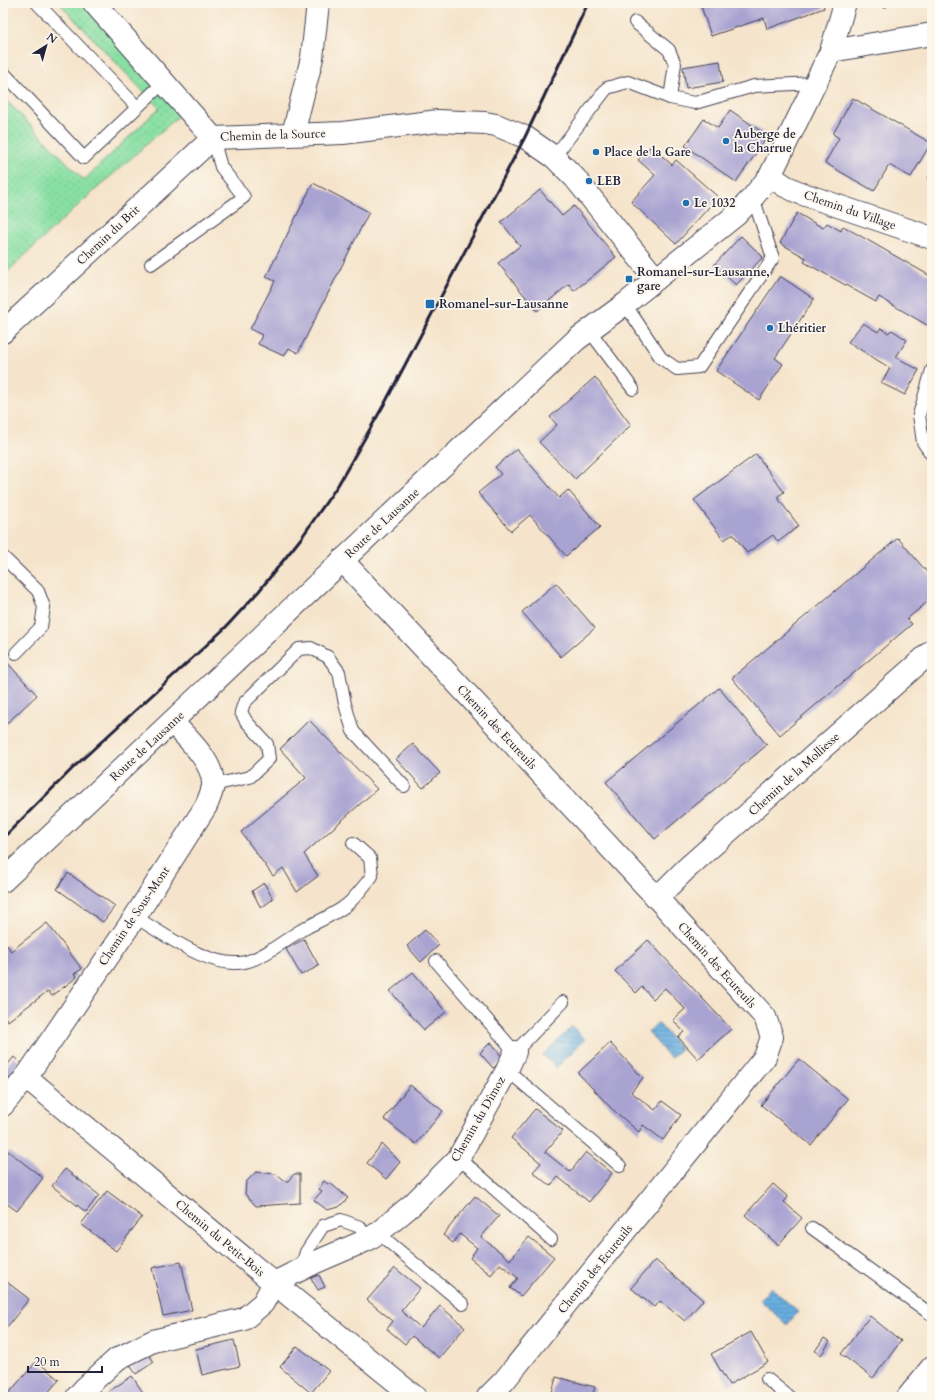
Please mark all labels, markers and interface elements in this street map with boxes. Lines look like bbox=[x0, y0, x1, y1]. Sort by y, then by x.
north arrow bbox=[26, 26, 66, 66]
text: N bbox=[43, 30, 60, 48]
street label: Chemin de la Source bbox=[220, 125, 326, 145]
place label: Auberge de la Charrue bbox=[734, 126, 796, 156]
marker: Auberge de la Charrue bbox=[721, 136, 731, 146]
place label: Place de la Gare bbox=[604, 144, 691, 160]
marker: Place de la Gare bbox=[591, 147, 601, 157]
place label: LEB bbox=[597, 173, 621, 189]
marker: LEB bbox=[584, 176, 594, 186]
street label: Chemin du Village bbox=[802, 187, 898, 233]
place label: Le 1032 bbox=[694, 195, 735, 211]
marker: Le 1032 bbox=[681, 198, 691, 208]
street label: Chemin du Brit bbox=[73, 201, 143, 268]
place label: Romanel-sur-Lausanne, gare bbox=[637, 264, 770, 294]
marker: Romanel-sur-Lausanne, gare bbox=[624, 274, 634, 284]
place label: Romanel-sur-Lausanne bbox=[439, 296, 569, 312]
marker: Romanel-sur-Lausanne bbox=[424, 298, 436, 310]
place label: Lhéritier bbox=[778, 320, 826, 336]
marker: Lhéritier bbox=[765, 323, 775, 333]
street label: Route de Lausanne bbox=[341, 484, 423, 562]
street label: Chemin des Ecureuils bbox=[454, 681, 540, 773]
street label: Route de Lausanne bbox=[106, 707, 188, 785]
street label: Chemin de la Molliesse bbox=[745, 729, 843, 819]
street label: Chemin de Sous-Mont bbox=[95, 863, 173, 969]
street label: Chemin des Ecureuils bbox=[674, 919, 760, 1011]
street label: Chemin du Dîmoz bbox=[447, 1073, 509, 1165]
street label: Chemin du Petit-Bois bbox=[172, 1196, 268, 1280]
street label: Chemin des Ecureuils bbox=[554, 1221, 636, 1317]
scale bar bbox=[28, 1348, 102, 1374]
text: 20 m bbox=[34, 1354, 61, 1370]

